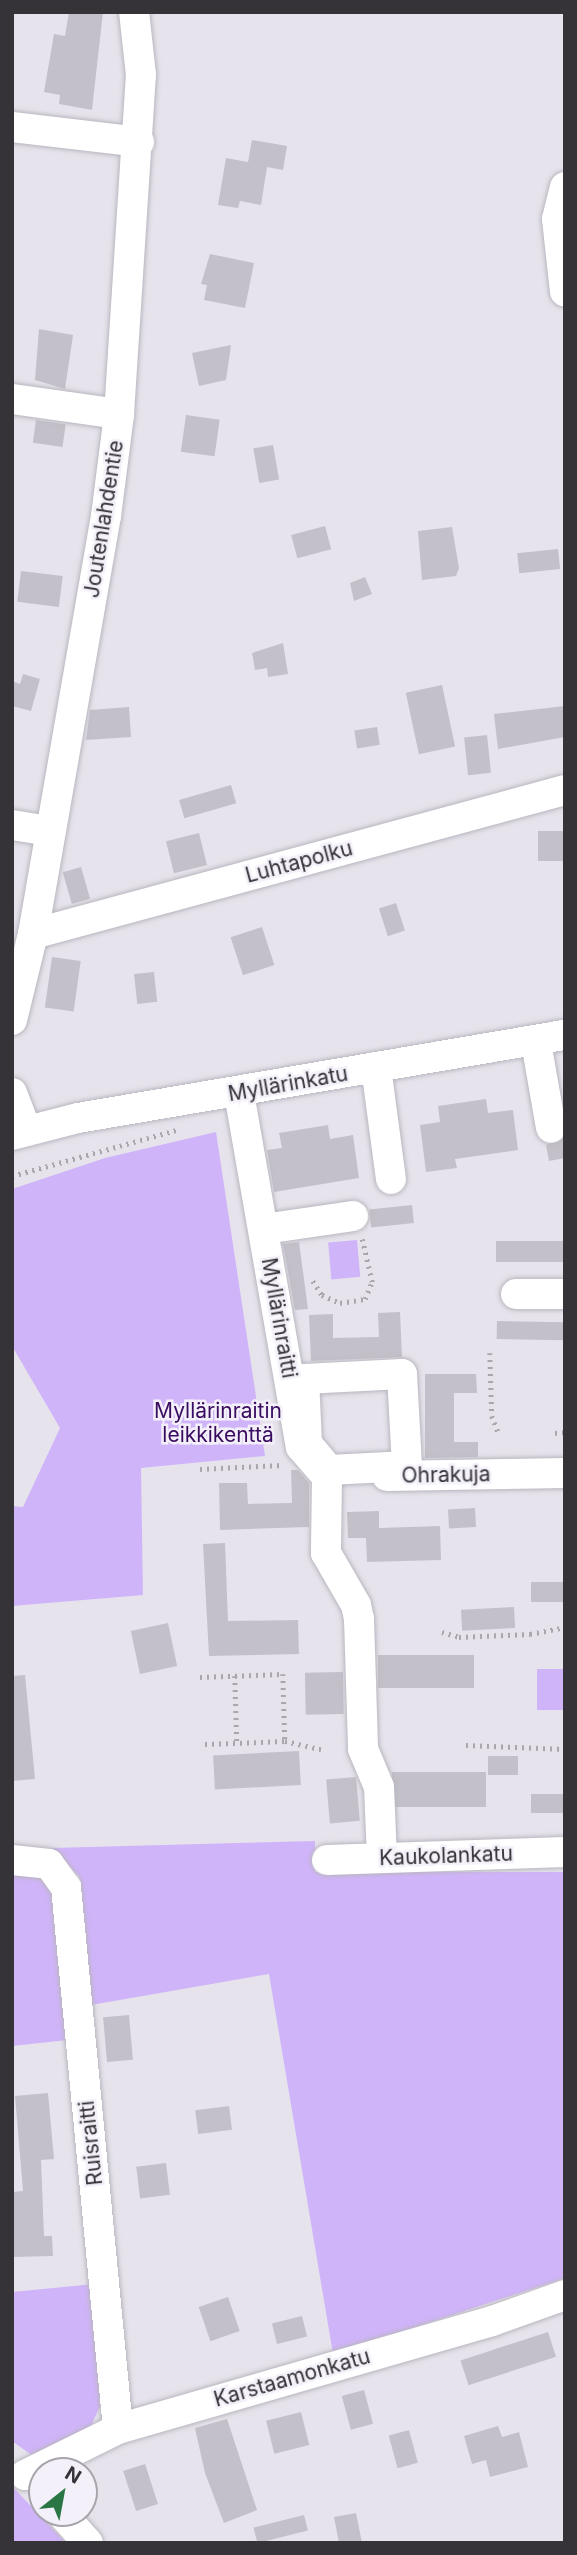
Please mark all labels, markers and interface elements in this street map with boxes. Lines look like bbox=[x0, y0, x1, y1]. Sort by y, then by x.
street label: Joutenlahdentie bbox=[79, 438, 129, 600]
street label: Luhtapolku bbox=[243, 836, 355, 888]
street label: Myllärinkatu bbox=[226, 1061, 350, 1107]
street label: Myllärinraitti bbox=[256, 1256, 302, 1380]
park label: Myllärinraitin leikkikenttä bbox=[154, 1398, 282, 1448]
street label: Ohrakuja bbox=[401, 1462, 491, 1488]
street label: Kaukolankatu bbox=[379, 1841, 513, 1871]
street label: Ruisraitti bbox=[74, 2099, 108, 2187]
street label: Karstaamonkatu bbox=[211, 2344, 373, 2412]
north arrow bbox=[28, 2457, 98, 2527]
text: N bbox=[61, 2462, 85, 2489]

